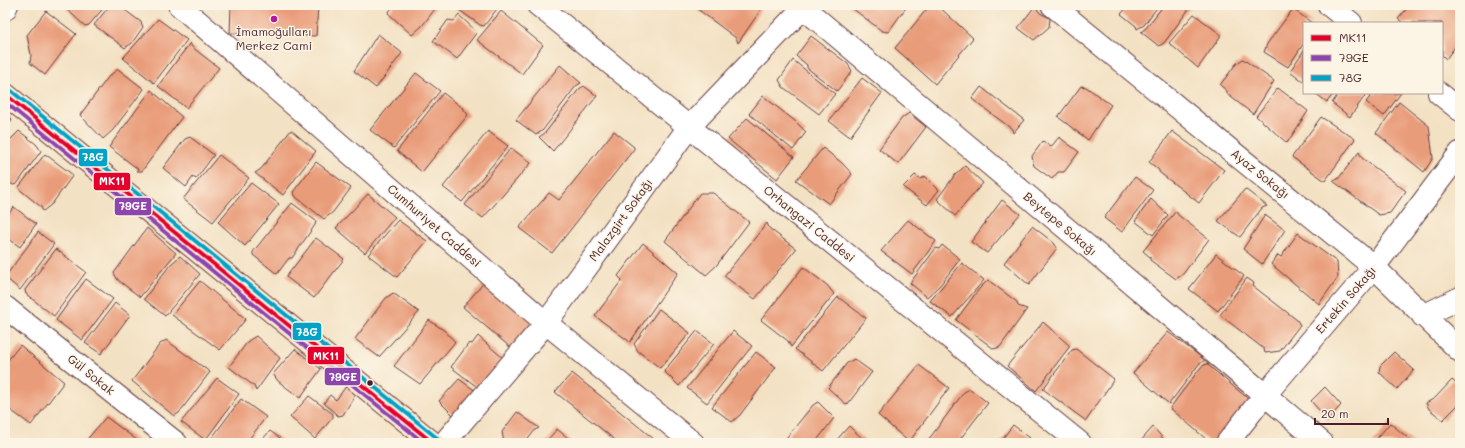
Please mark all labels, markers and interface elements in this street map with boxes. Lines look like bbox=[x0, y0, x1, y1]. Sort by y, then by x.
marker: İmamoğulları Merkez Cami bbox=[269, 14, 279, 24]
legend bbox=[1303, 22, 1443, 94]
place label: İmamoğulları Merkez Cami bbox=[236, 23, 312, 53]
text: MK11 bbox=[1339, 29, 1367, 45]
text: 79GE bbox=[1339, 49, 1369, 65]
text: 78G bbox=[1339, 69, 1362, 85]
street label: Ayaz Sokağı bbox=[1228, 145, 1293, 202]
line badge: 78G bbox=[78, 148, 108, 167]
text: 78G bbox=[82, 149, 104, 164]
line badge: MK11 bbox=[93, 172, 131, 191]
text: MK11 bbox=[99, 173, 125, 188]
street label: Malazgirt Sokağı bbox=[585, 175, 656, 264]
street label: Cumhuriyet Caddesi bbox=[385, 180, 485, 270]
street label: Orhangazi Caddesi bbox=[761, 181, 859, 265]
street label: Beytepe Sokağı bbox=[1021, 188, 1101, 259]
line badge: 79GE bbox=[114, 197, 152, 216]
text: 79GE bbox=[119, 198, 147, 213]
street label: Ertekin Sokağı bbox=[1311, 262, 1379, 337]
line badge: 78G bbox=[292, 322, 322, 341]
text: 78G bbox=[296, 324, 318, 339]
line badge: MK11 bbox=[307, 346, 345, 365]
text: MK11 bbox=[313, 348, 339, 363]
street label: Gül Sokak bbox=[65, 350, 119, 398]
line badge: 79GE bbox=[324, 367, 361, 386]
text: 79GE bbox=[329, 369, 357, 384]
unlabelled marker bbox=[365, 378, 375, 388]
scale bar bbox=[1315, 400, 1388, 426]
text: 20 m bbox=[1321, 405, 1349, 421]

